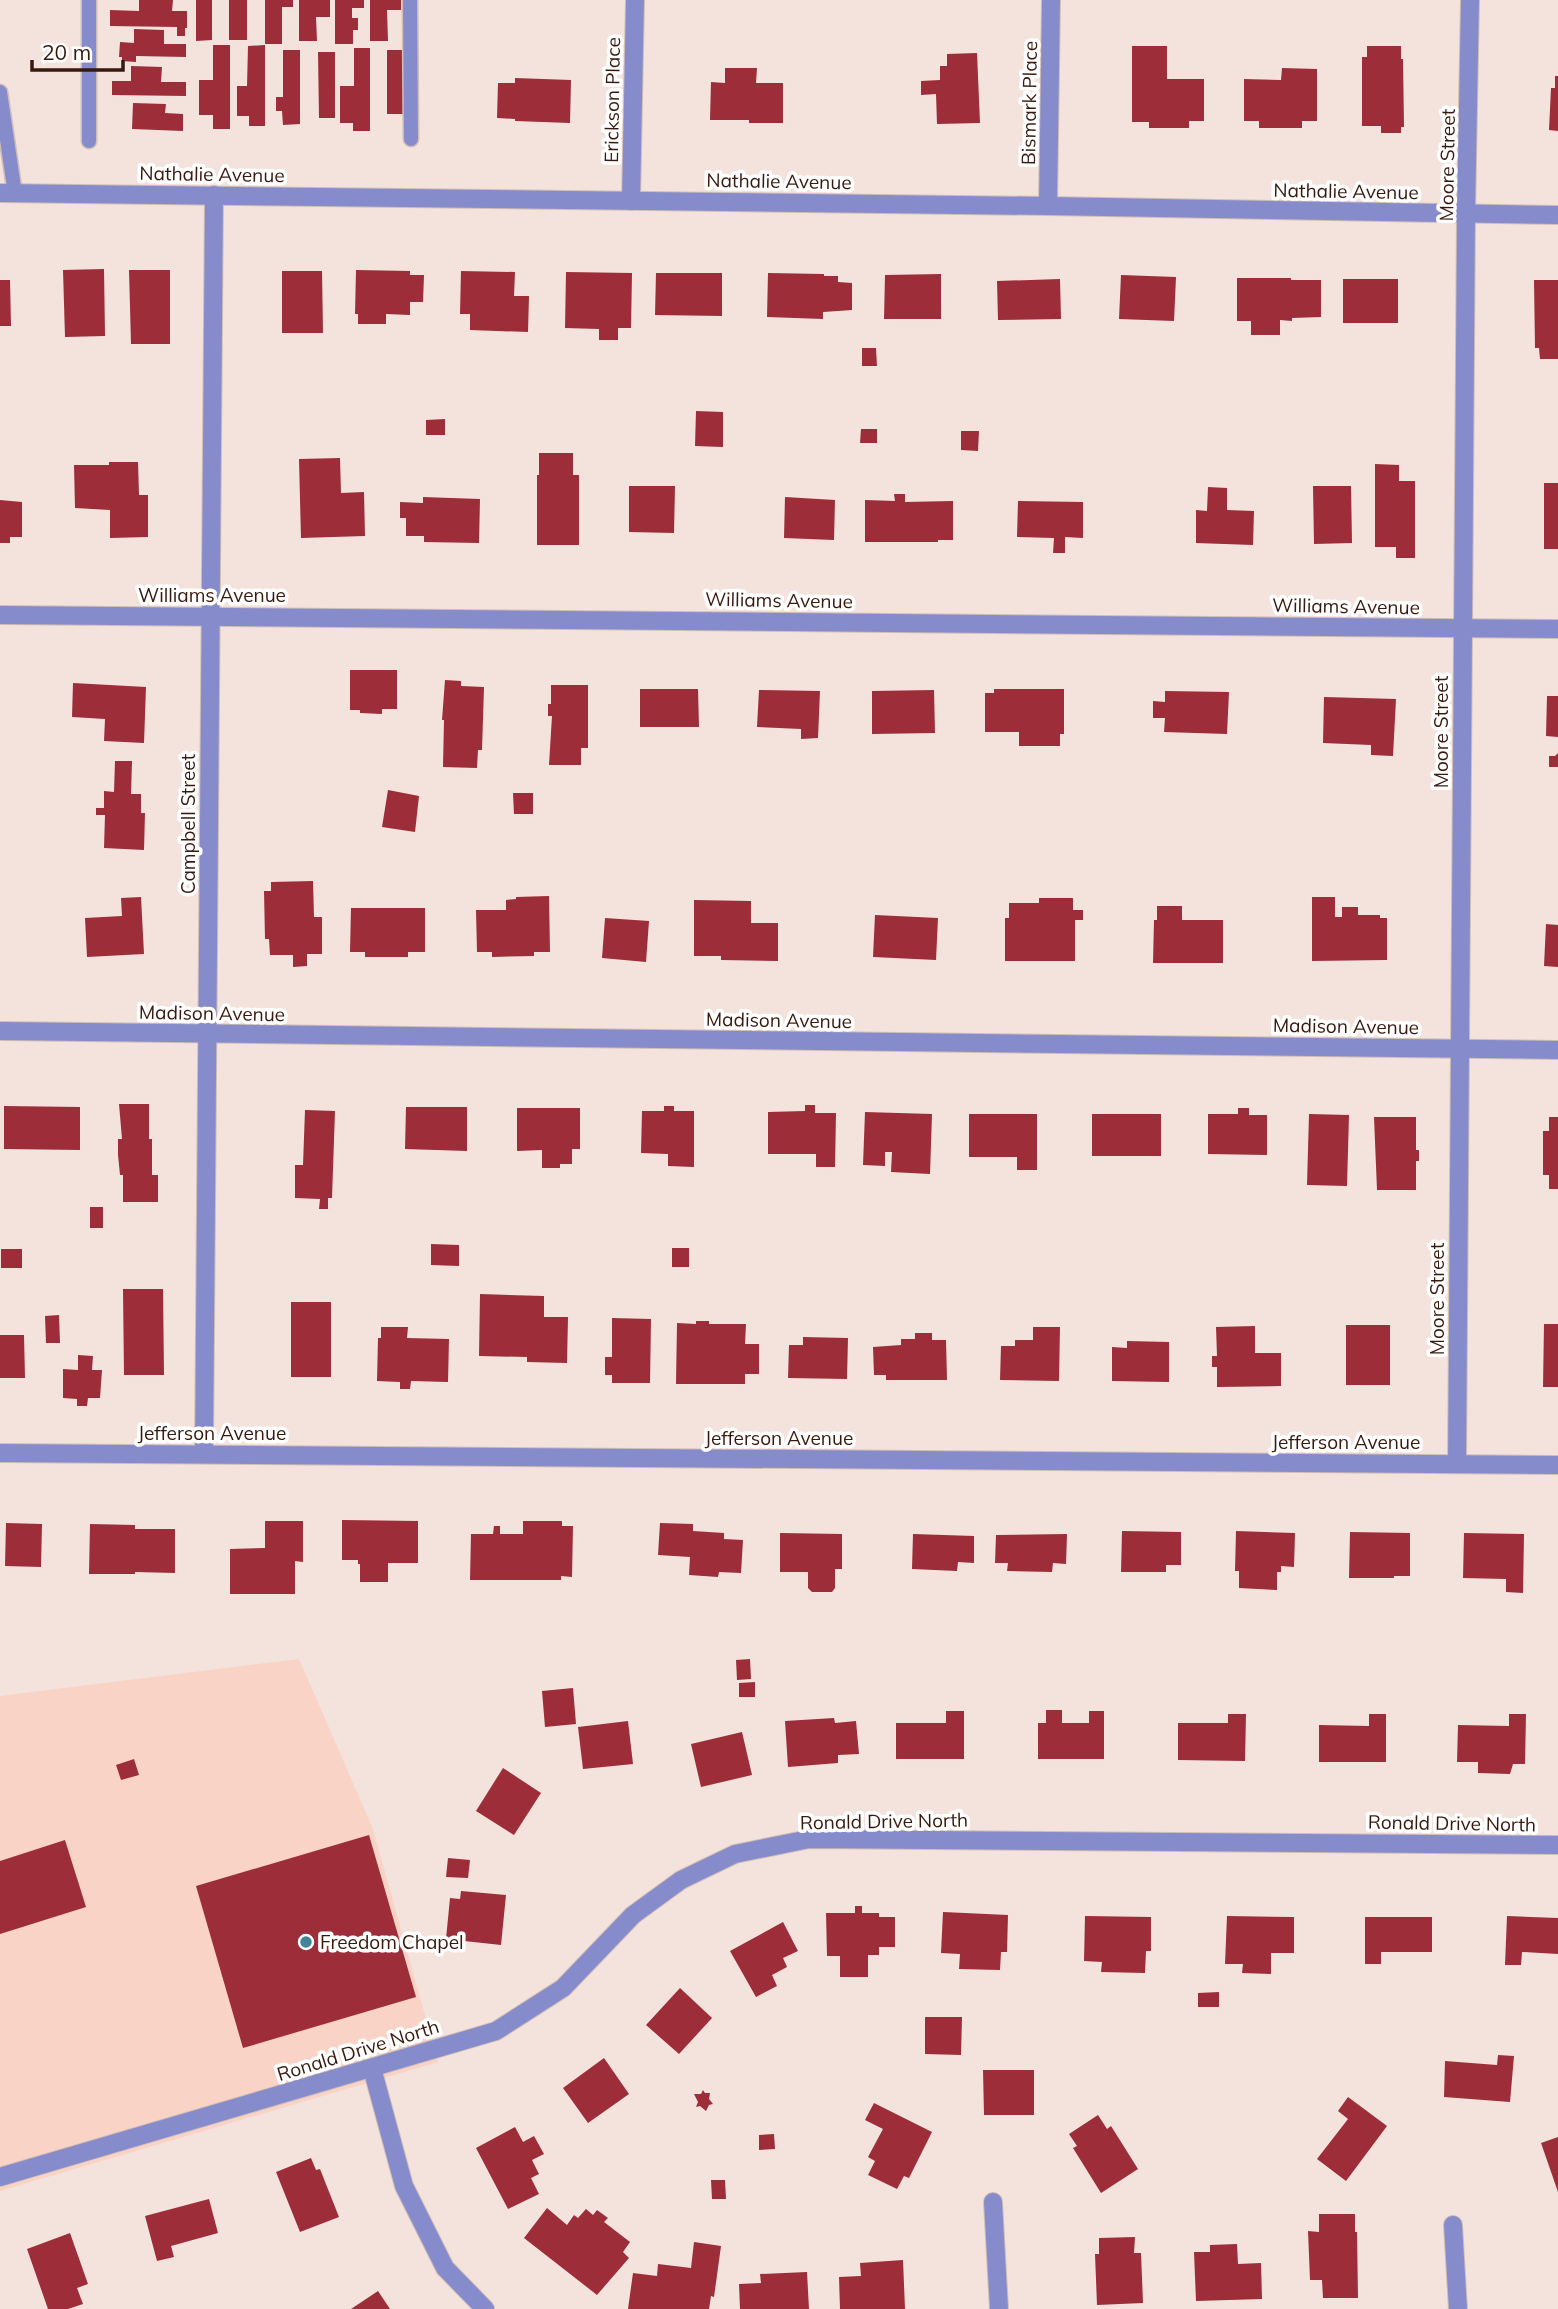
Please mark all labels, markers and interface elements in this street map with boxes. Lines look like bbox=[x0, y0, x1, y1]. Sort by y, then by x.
scale bar bbox=[32, 28, 122, 72]
street label: Erickson Place bbox=[599, 37, 625, 163]
text: 20 m bbox=[42, 39, 91, 65]
street label: Bismark Place bbox=[1016, 41, 1042, 165]
street label: Moore Street bbox=[1434, 108, 1460, 222]
street label: Nathalie Avenue bbox=[139, 161, 285, 187]
street label: Nathalie Avenue bbox=[706, 168, 852, 194]
street label: Nathalie Avenue bbox=[1273, 178, 1419, 204]
street label: Williams Avenue bbox=[138, 583, 286, 607]
street label: Williams Avenue bbox=[705, 587, 853, 613]
street label: Williams Avenue bbox=[1272, 593, 1420, 619]
street label: Moore Street bbox=[1429, 675, 1453, 788]
street label: Campbell Street bbox=[176, 753, 200, 894]
street label: Madison Avenue bbox=[139, 1000, 285, 1026]
street label: Madison Avenue bbox=[706, 1007, 852, 1033]
street label: Madison Avenue bbox=[1273, 1013, 1419, 1039]
street label: Moore Street bbox=[1425, 1242, 1449, 1355]
street label: Jefferson Avenue bbox=[138, 1421, 286, 1445]
street label: Jefferson Avenue bbox=[705, 1426, 853, 1450]
street label: Jefferson Avenue bbox=[1272, 1430, 1420, 1454]
street label: Ronald Drive North bbox=[800, 1808, 968, 1834]
street label: Ronald Drive North bbox=[1368, 1810, 1536, 1836]
place label: Freedom Chapel bbox=[320, 1930, 464, 1954]
marker: Freedom Chapel bbox=[298, 1934, 314, 1950]
street label: Ronald Drive North bbox=[274, 2014, 442, 2086]

